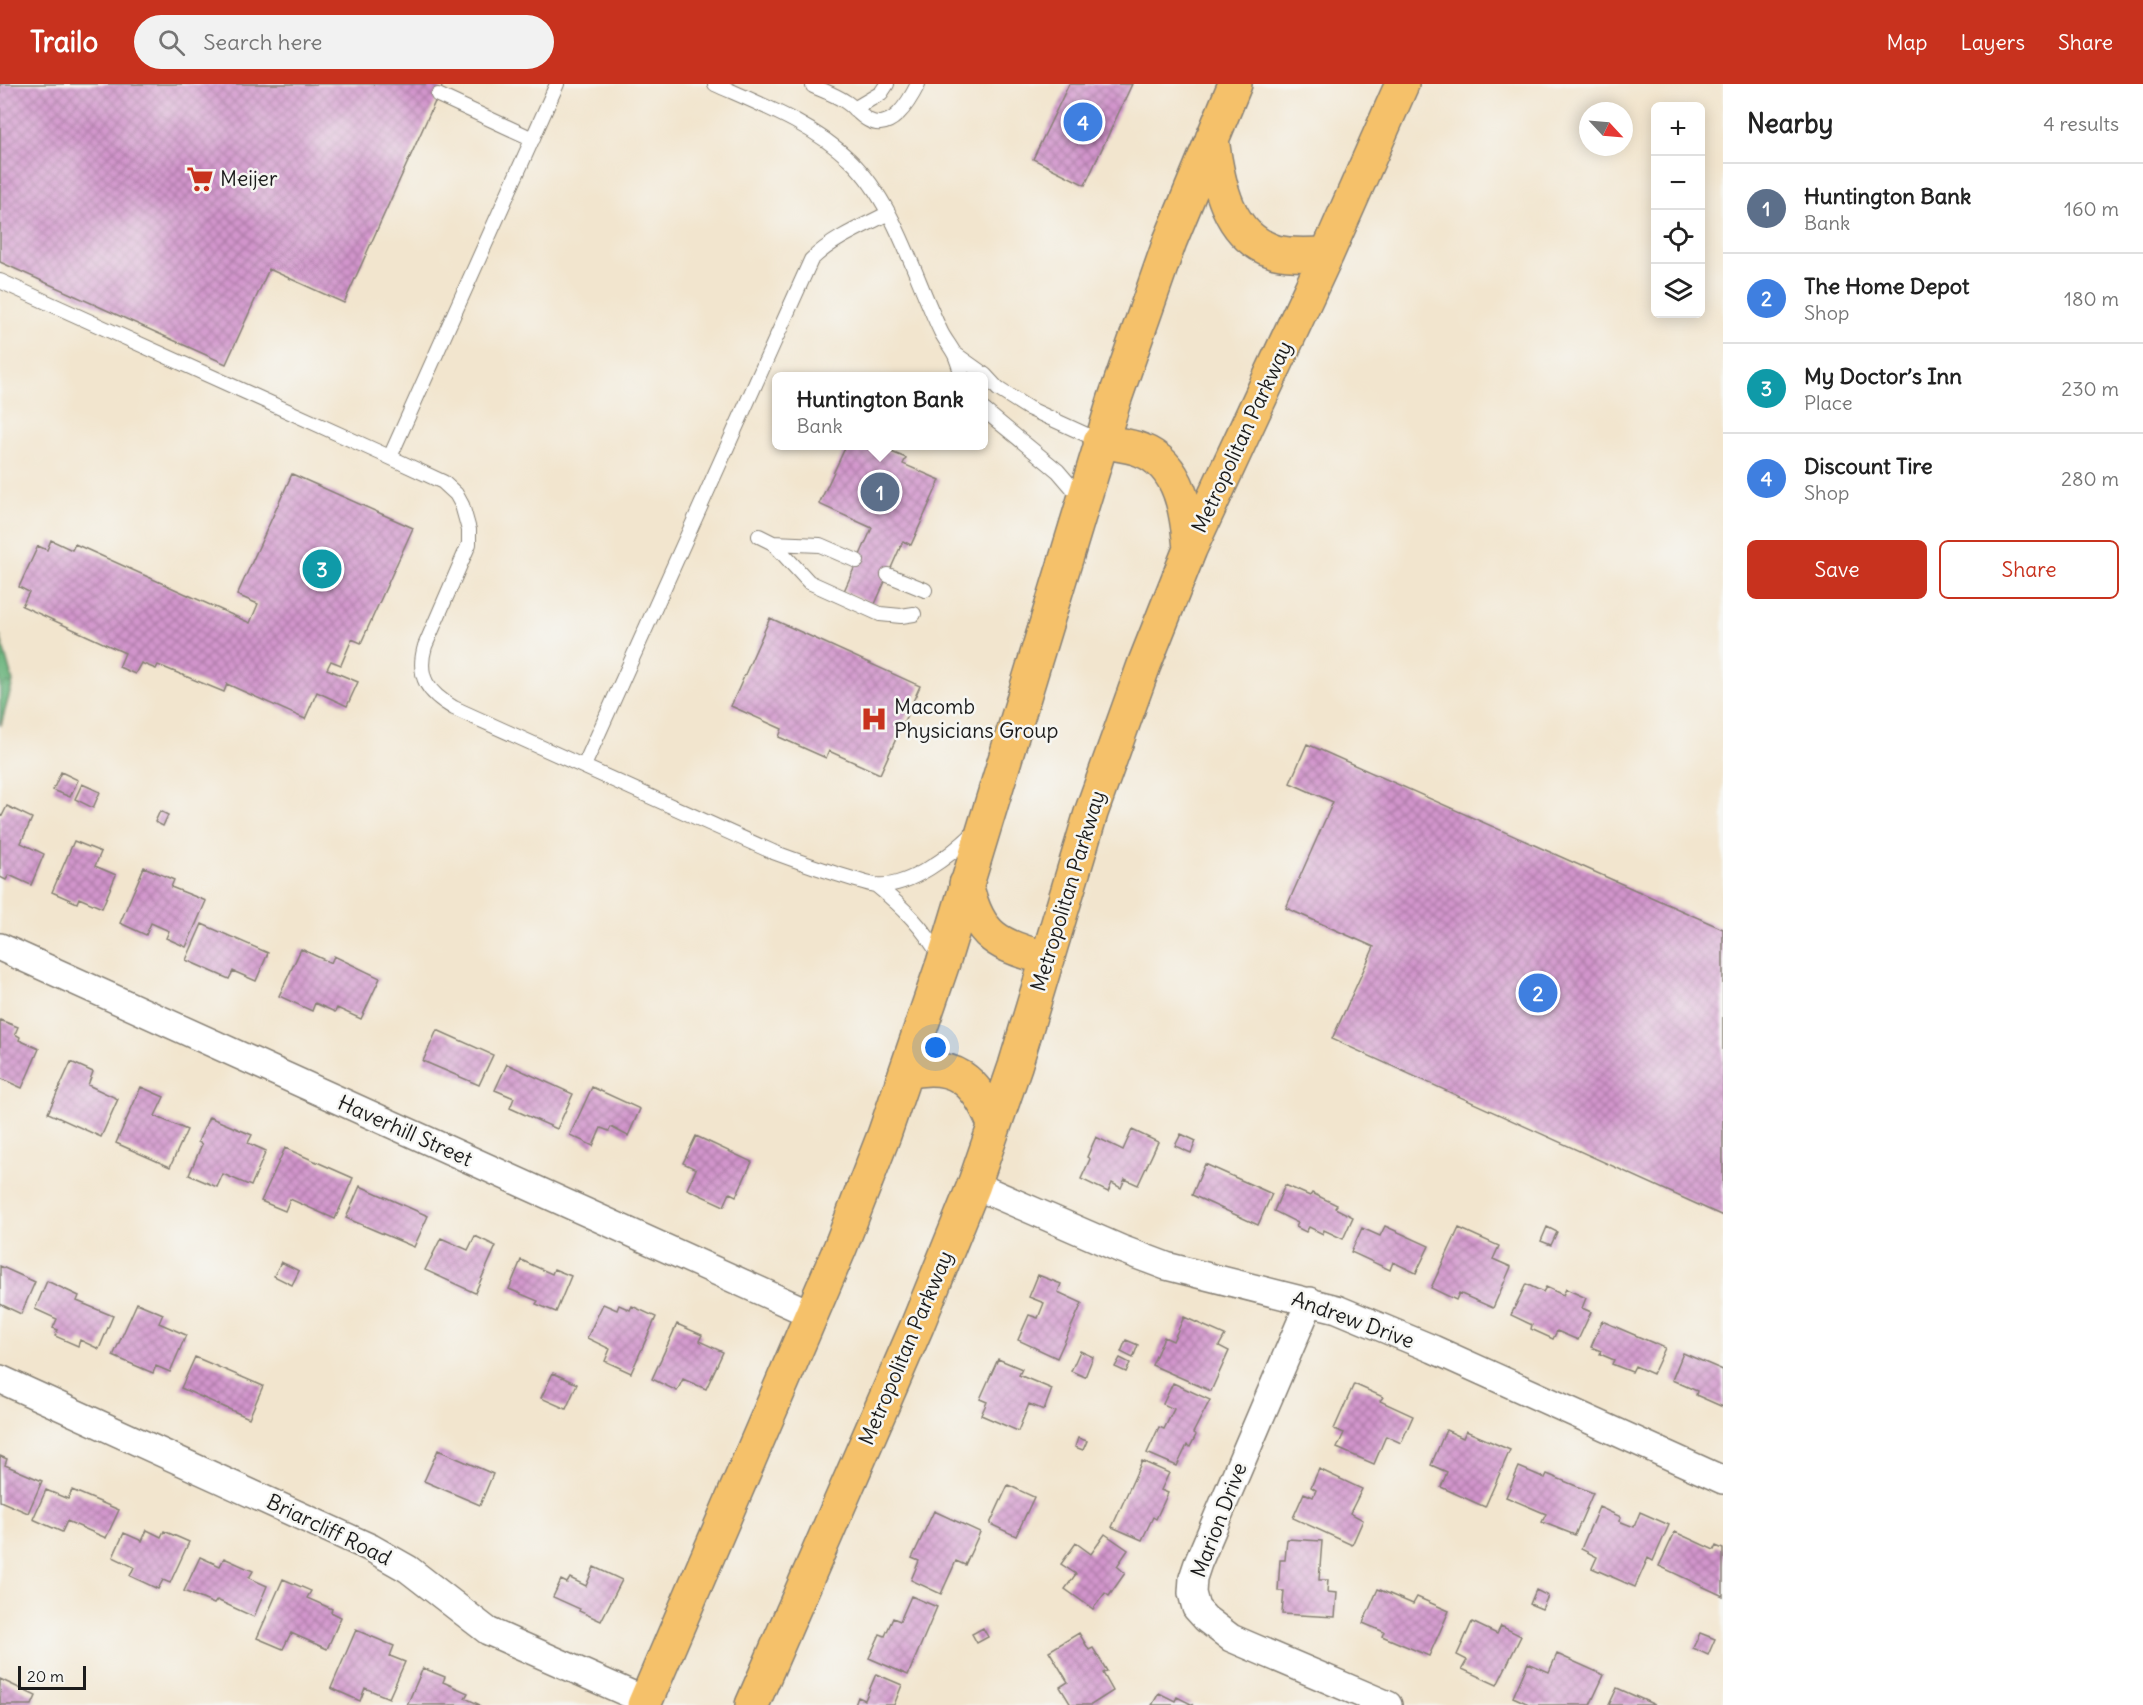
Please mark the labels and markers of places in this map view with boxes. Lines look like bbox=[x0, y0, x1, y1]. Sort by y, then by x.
pin: 4 bbox=[1064, 99, 1102, 144]
supermarket icon: Meijer bbox=[185, 164, 215, 194]
place label: Meijer bbox=[220, 165, 278, 192]
pin: 1 bbox=[860, 470, 900, 514]
pin: 3 bbox=[302, 546, 342, 592]
place label: Macomb Physicians Group bbox=[894, 693, 1059, 744]
hospital icon: Macomb Physicians Group bbox=[859, 704, 889, 734]
pin: 2 bbox=[1518, 970, 1558, 1016]

